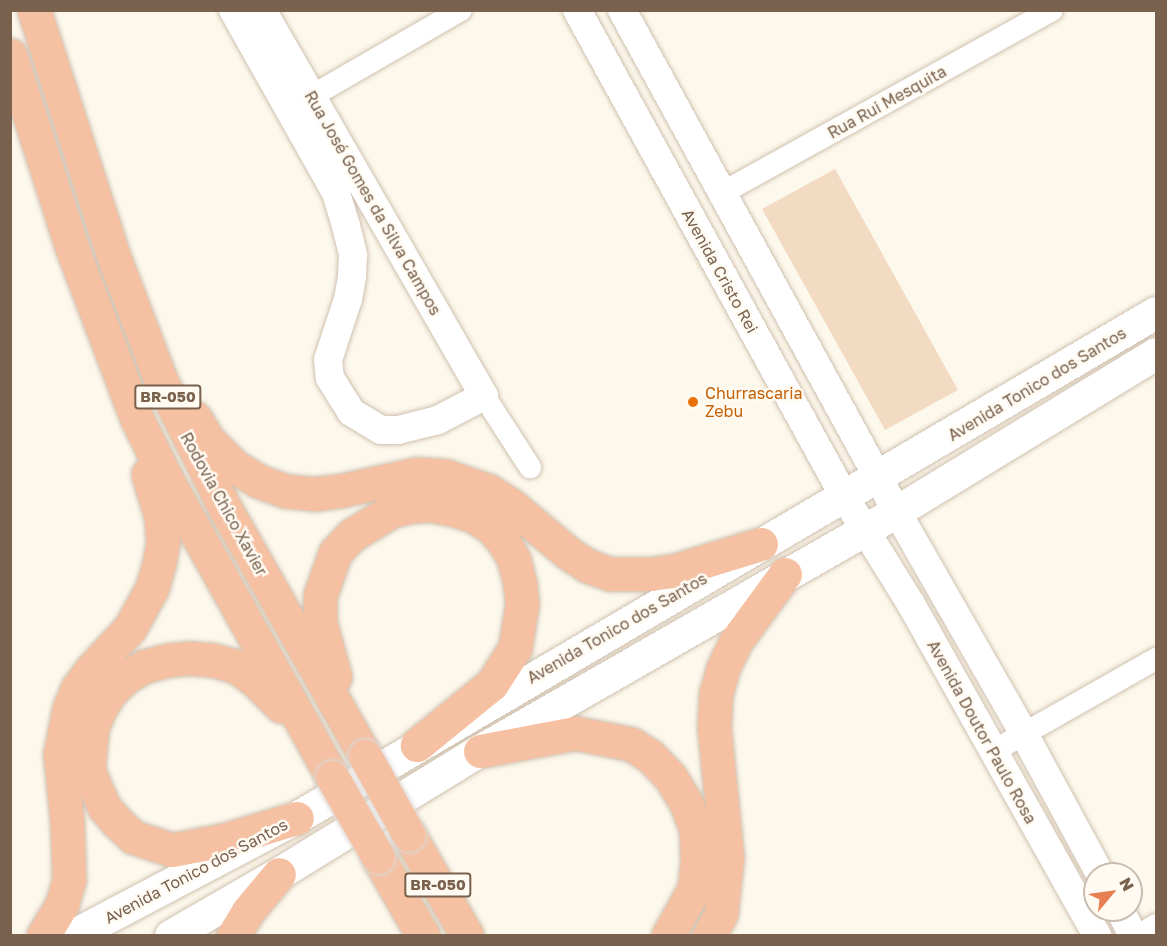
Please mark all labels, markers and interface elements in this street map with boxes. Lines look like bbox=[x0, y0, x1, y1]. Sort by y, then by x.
street label: Rua Rui Mesquita bbox=[824, 61, 950, 143]
street label: Rua José Gomes da Silva Campos bbox=[301, 87, 445, 319]
street label: Avenida Cristo Rei bbox=[678, 206, 762, 336]
street label: Avenida Tonico dos Santos bbox=[944, 323, 1130, 445]
place label: Churrascaria Zebu bbox=[705, 383, 803, 421]
road number: BR-050 bbox=[134, 385, 202, 409]
marker: Churrascaria Zebu bbox=[686, 395, 700, 409]
street label: Rodovia Chico Xavier bbox=[177, 429, 271, 579]
street label: Avenida Tonico dos Santos bbox=[524, 569, 710, 687]
street label: Avenida Doutor Paulo Rosa bbox=[923, 637, 1041, 827]
street label: Avenida Tonico dos Santos bbox=[101, 815, 291, 927]
north arrow bbox=[1083, 862, 1143, 922]
road number: BR-050 bbox=[404, 873, 472, 897]
text: N bbox=[1115, 874, 1139, 894]

